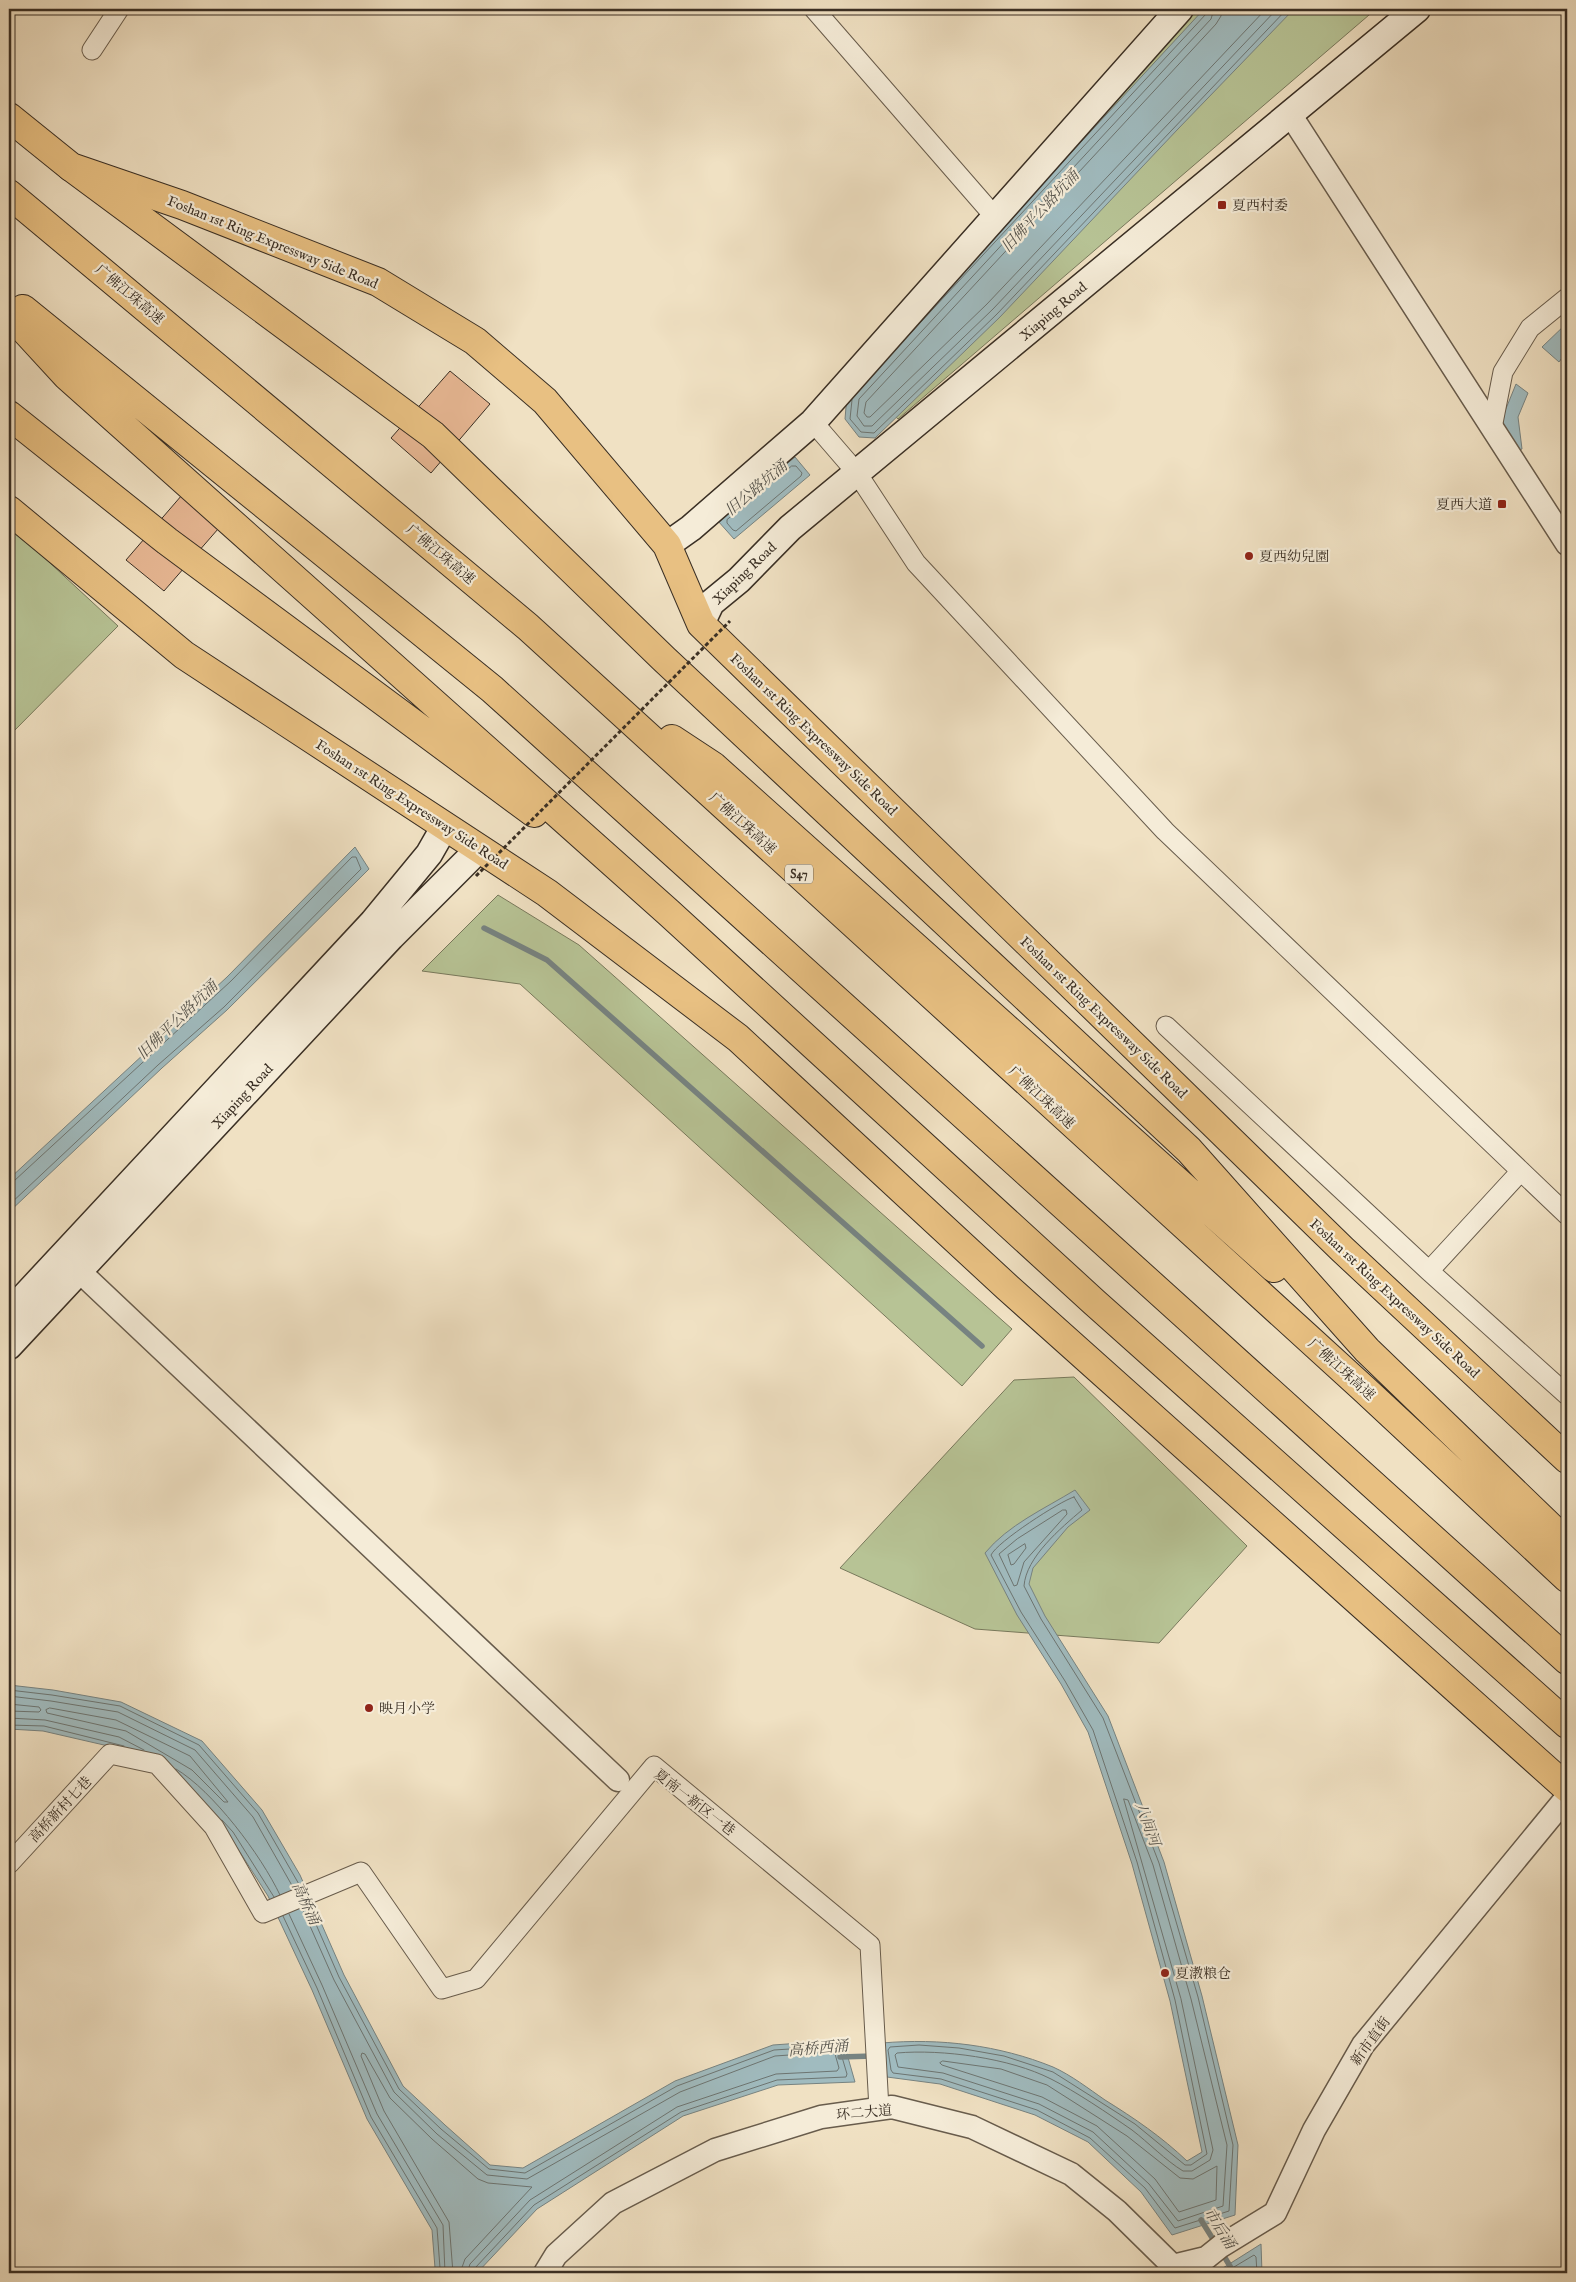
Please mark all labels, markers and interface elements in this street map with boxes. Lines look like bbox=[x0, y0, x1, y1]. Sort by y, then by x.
water label: 旧佛平公路坑涌 bbox=[998, 165, 1084, 256]
street label: Foshan 1st Ring Expressway Side Road bbox=[165, 192, 381, 294]
place label: 夏西村委 bbox=[1232, 197, 1288, 215]
marker: 夏西村委 bbox=[1216, 199, 1228, 211]
street label: 广佛江珠高速 bbox=[91, 261, 167, 329]
street label: Xiaping Road bbox=[1016, 278, 1091, 345]
water label: 旧公路坑涌 bbox=[721, 456, 793, 520]
place label: 夏西大道 bbox=[1436, 496, 1492, 514]
marker: 夏西大道 bbox=[1496, 498, 1508, 510]
street label: 广佛江珠高速 bbox=[402, 521, 478, 589]
street label: Xiaping Road bbox=[709, 538, 781, 609]
place label: 夏西幼兒園 bbox=[1259, 548, 1329, 566]
marker: 夏西幼兒園 bbox=[1243, 550, 1255, 562]
street label: Foshan 1st Ring Expressway Side Road bbox=[726, 650, 901, 820]
street label: Foshan 1st Ring Expressway Side Road bbox=[312, 736, 511, 874]
street label: 广佛江珠高速 bbox=[705, 789, 780, 859]
road number: S47 bbox=[785, 864, 813, 884]
street label: Foshan 1st Ring Expressway Side Road bbox=[1016, 933, 1191, 1103]
water label: 旧佛平公路坑涌 bbox=[133, 976, 223, 1064]
street label: Xiaping Road bbox=[208, 1060, 278, 1133]
street label: 广佛江珠高速 bbox=[1004, 1063, 1078, 1133]
street label: Foshan 1st Ring Expressway Side Road bbox=[1306, 1215, 1483, 1383]
street label: 广佛江珠高速 bbox=[1304, 1335, 1379, 1405]
place label: 映月小学 bbox=[379, 1700, 435, 1718]
marker: 映月小学 bbox=[363, 1702, 375, 1714]
street label: 夏南一新区一巷 bbox=[650, 1766, 739, 1840]
street label: 高桥新村七巷 bbox=[26, 1773, 96, 1847]
water label: 八间河 bbox=[1131, 1800, 1165, 1851]
water label: 高桥涌 bbox=[287, 1879, 325, 1929]
place label: 夏漖粮仓 bbox=[1175, 1965, 1231, 1983]
marker: 夏漖粮仓 bbox=[1159, 1967, 1171, 1979]
street label: 新市直街 bbox=[1347, 2014, 1395, 2070]
water label: 高桥西涌 bbox=[787, 2036, 851, 2061]
street label: 环二大道 bbox=[835, 2102, 893, 2124]
water label: 市后涌 bbox=[1200, 2204, 1241, 2254]

